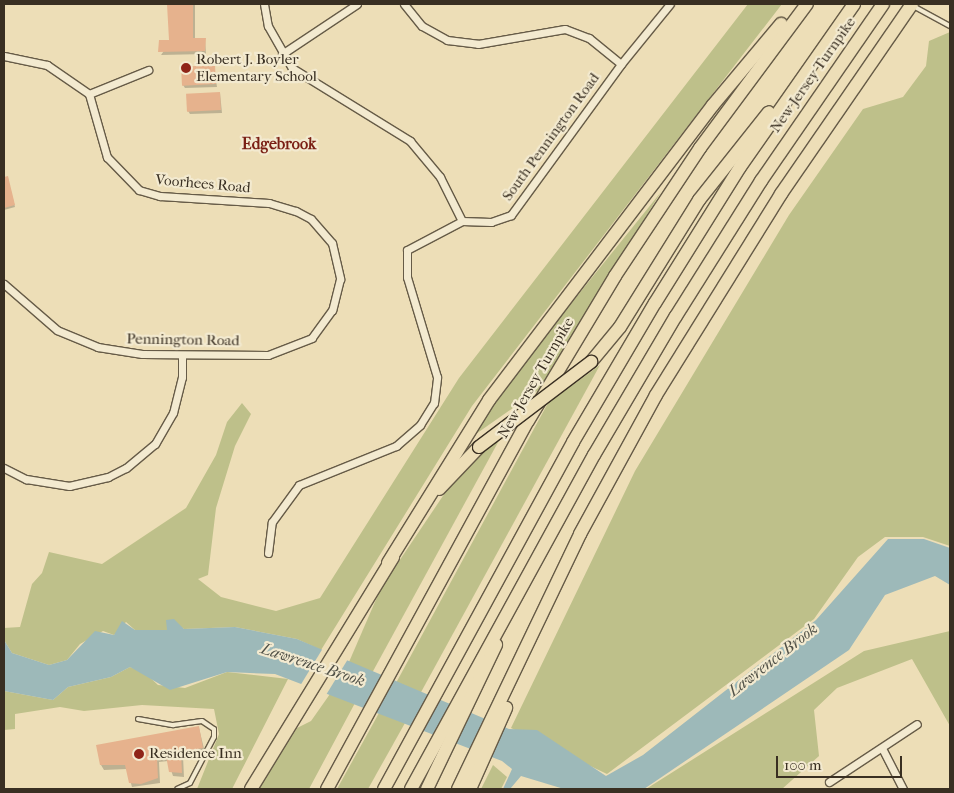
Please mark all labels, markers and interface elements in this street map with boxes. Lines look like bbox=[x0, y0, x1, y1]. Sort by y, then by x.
street label: New Jersey Turnpike bbox=[766, 14, 860, 136]
place label: Robert J. Boyler Elementary School bbox=[196, 50, 317, 85]
marker: Robert J. Boyler Elementary School bbox=[180, 62, 192, 74]
street label: South Pennington Road bbox=[499, 70, 603, 204]
district label: Edgebrook bbox=[242, 134, 316, 154]
street label: Voorhees Road bbox=[155, 171, 251, 197]
street label: New Jersey Turnpike bbox=[494, 314, 578, 442]
street label: Pennington Road bbox=[126, 330, 240, 350]
water label: Lawrence Brook bbox=[724, 619, 822, 701]
water label: Lawrence Brook bbox=[259, 639, 367, 691]
place label: Residence Inn bbox=[149, 745, 242, 763]
scale bar bbox=[779, 746, 905, 778]
marker: Residence Inn bbox=[133, 748, 145, 760]
text: 100 m bbox=[784, 756, 822, 774]

